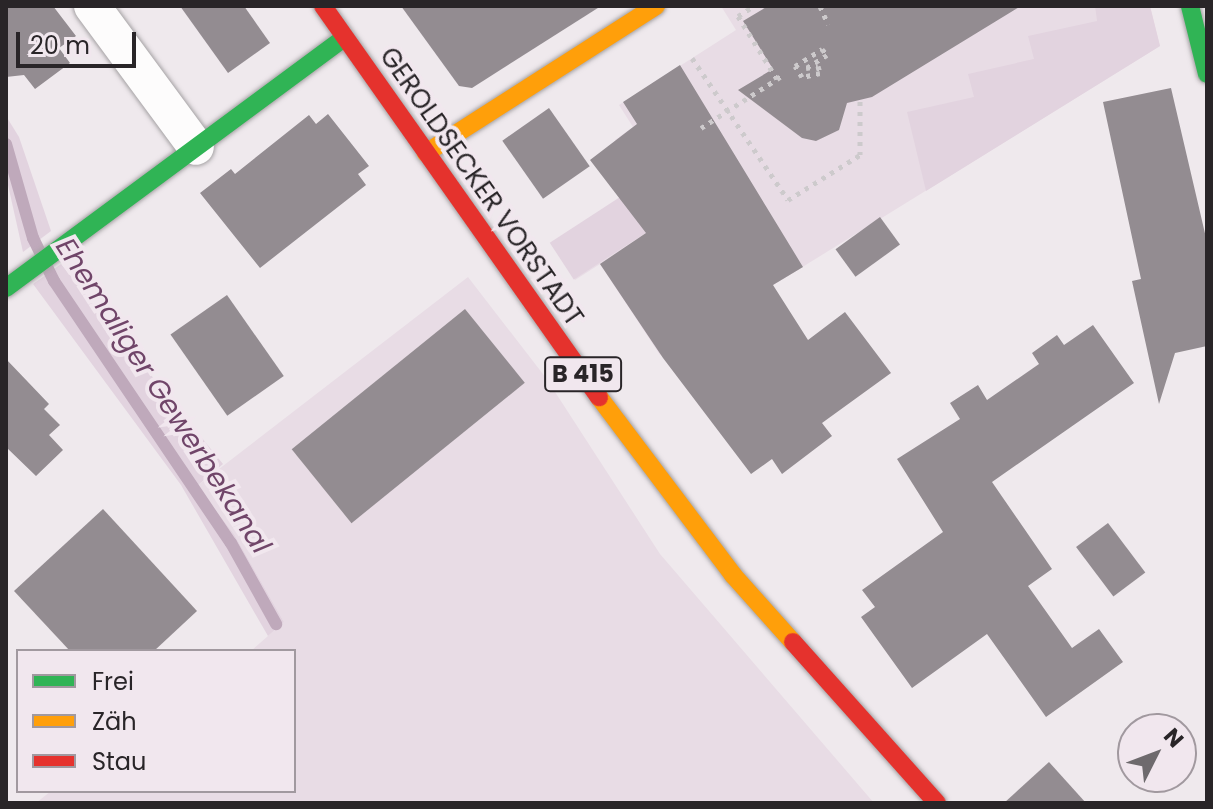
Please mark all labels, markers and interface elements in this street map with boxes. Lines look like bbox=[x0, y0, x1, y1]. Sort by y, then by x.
scale bar bbox=[20, 16, 140, 66]
text: 20 m bbox=[30, 29, 90, 62]
street label: GEROLDSECKER VORSTADT bbox=[373, 42, 589, 332]
water label: Ehemaliger Gewerbekanal bbox=[48, 232, 278, 560]
road number: B 415 bbox=[543, 354, 623, 394]
legend bbox=[16, 649, 296, 793]
text: Frei bbox=[92, 665, 134, 698]
text: Zäh bbox=[92, 705, 137, 738]
north arrow bbox=[1117, 713, 1197, 793]
text: N bbox=[1157, 721, 1191, 754]
text: Stau bbox=[92, 745, 146, 778]

